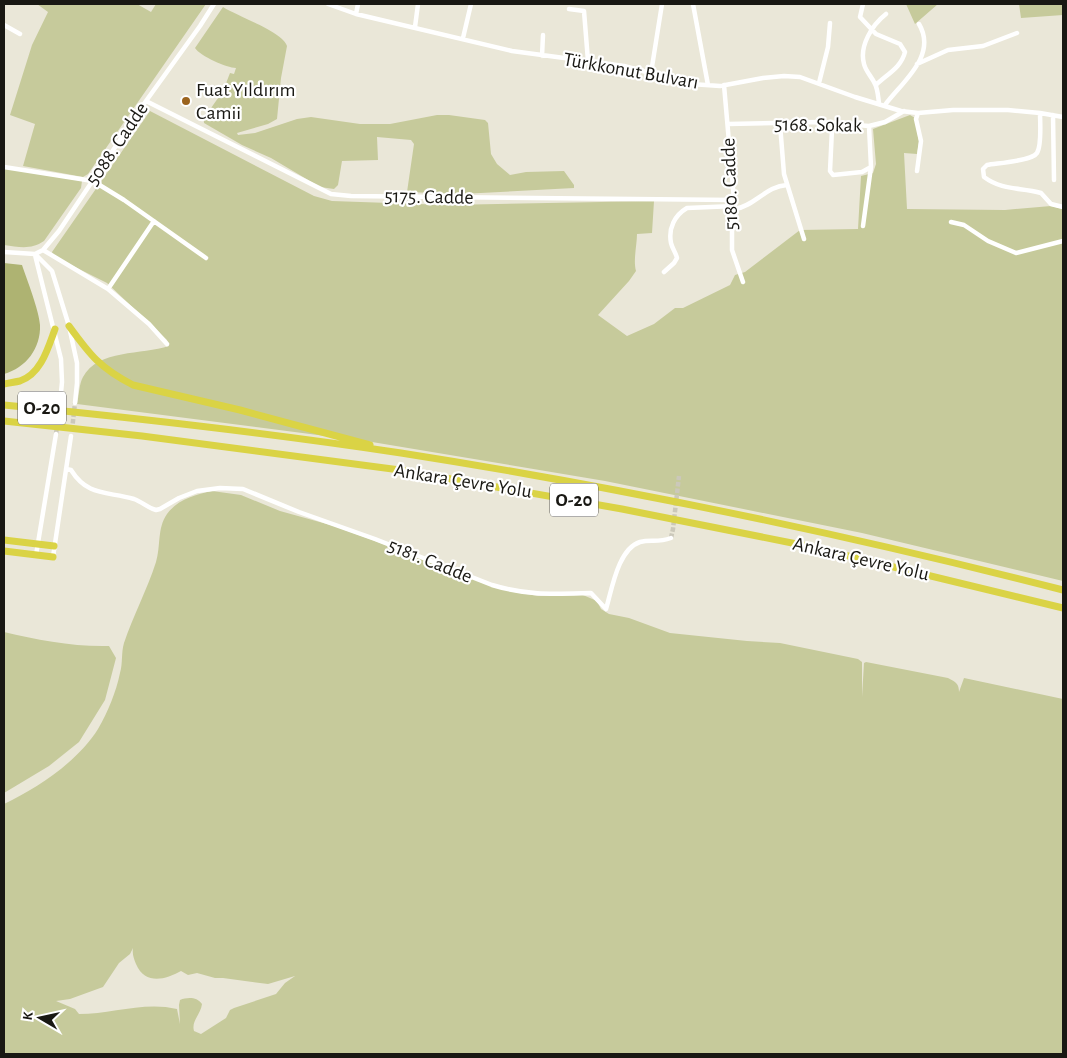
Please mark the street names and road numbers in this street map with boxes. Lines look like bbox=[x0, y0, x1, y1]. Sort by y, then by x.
street label: Türkkonut Bulvarı bbox=[562, 49, 700, 93]
street label: 5088. Cadde bbox=[82, 99, 152, 189]
street label: 5168. Sokak bbox=[774, 114, 862, 136]
street label: 5180. Cadde bbox=[718, 137, 742, 231]
street label: 5175. Cadde bbox=[384, 186, 474, 208]
road number: O-20 bbox=[18, 392, 66, 424]
street label: Ankara Çevre Yolu bbox=[393, 460, 533, 502]
road number: O-20 bbox=[550, 484, 598, 516]
street label: Ankara Çevre Yolu bbox=[791, 534, 931, 584]
street label: 5181. Cadde bbox=[385, 535, 475, 587]

